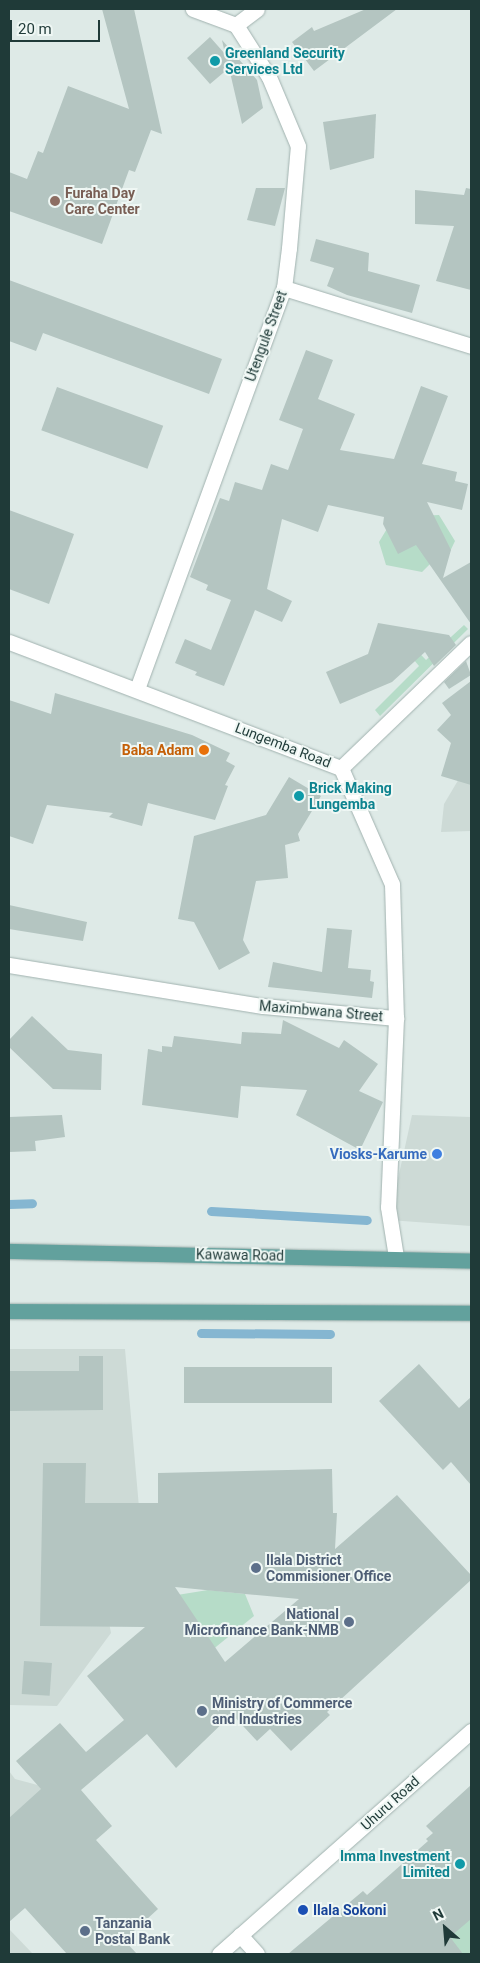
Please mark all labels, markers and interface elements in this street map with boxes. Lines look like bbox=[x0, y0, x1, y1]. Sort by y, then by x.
scale bar bbox=[12, 10, 102, 42]
text: 20 m bbox=[18, 20, 52, 38]
place label: Greenland Security Services Ltd bbox=[225, 45, 345, 78]
marker: Greenland Security Services Ltd bbox=[209, 55, 221, 67]
place label: Furaha Day Care Center bbox=[65, 185, 140, 218]
marker: Furaha Day Care Center bbox=[49, 195, 61, 207]
street label: Utengule Street bbox=[242, 288, 290, 384]
street label: Lungemba Road bbox=[233, 719, 333, 771]
place label: Baba Adam bbox=[122, 742, 194, 758]
marker: Baba Adam bbox=[198, 744, 210, 756]
place label: Brick Making Lungemba bbox=[309, 780, 392, 812]
marker: Brick Making Lungemba bbox=[293, 790, 305, 802]
street label: Maximbwana Street bbox=[258, 997, 384, 1025]
place label: Viosks-Karume bbox=[330, 1146, 427, 1162]
marker: Viosks-Karume bbox=[431, 1148, 443, 1160]
street label: Kawawa Road bbox=[196, 1246, 284, 1264]
place label: Ilala District Commisioner Office bbox=[266, 1552, 391, 1584]
marker: Ilala District Commisioner Office bbox=[250, 1562, 262, 1574]
place label: National Microfinance Bank-NMB bbox=[185, 1606, 339, 1638]
marker: National Microfinance Bank-NMB bbox=[343, 1616, 355, 1628]
place label: Ministry of Commerce and Industries bbox=[212, 1695, 352, 1728]
marker: Ministry of Commerce and Industries bbox=[196, 1705, 208, 1717]
street label: Uhuru Road bbox=[357, 1772, 423, 1834]
place label: Imma Investment Limited bbox=[340, 1848, 450, 1880]
marker: Imma Investment Limited bbox=[454, 1858, 466, 1870]
place label: Ilala Sokoni bbox=[313, 1902, 386, 1918]
north arrow bbox=[420, 1903, 470, 1953]
marker: Ilala Sokoni bbox=[297, 1904, 309, 1916]
text: N bbox=[430, 1905, 446, 1924]
place label: Tanzania Postal Bank bbox=[95, 1915, 170, 1948]
marker: Tanzania Postal Bank bbox=[79, 1925, 91, 1937]

